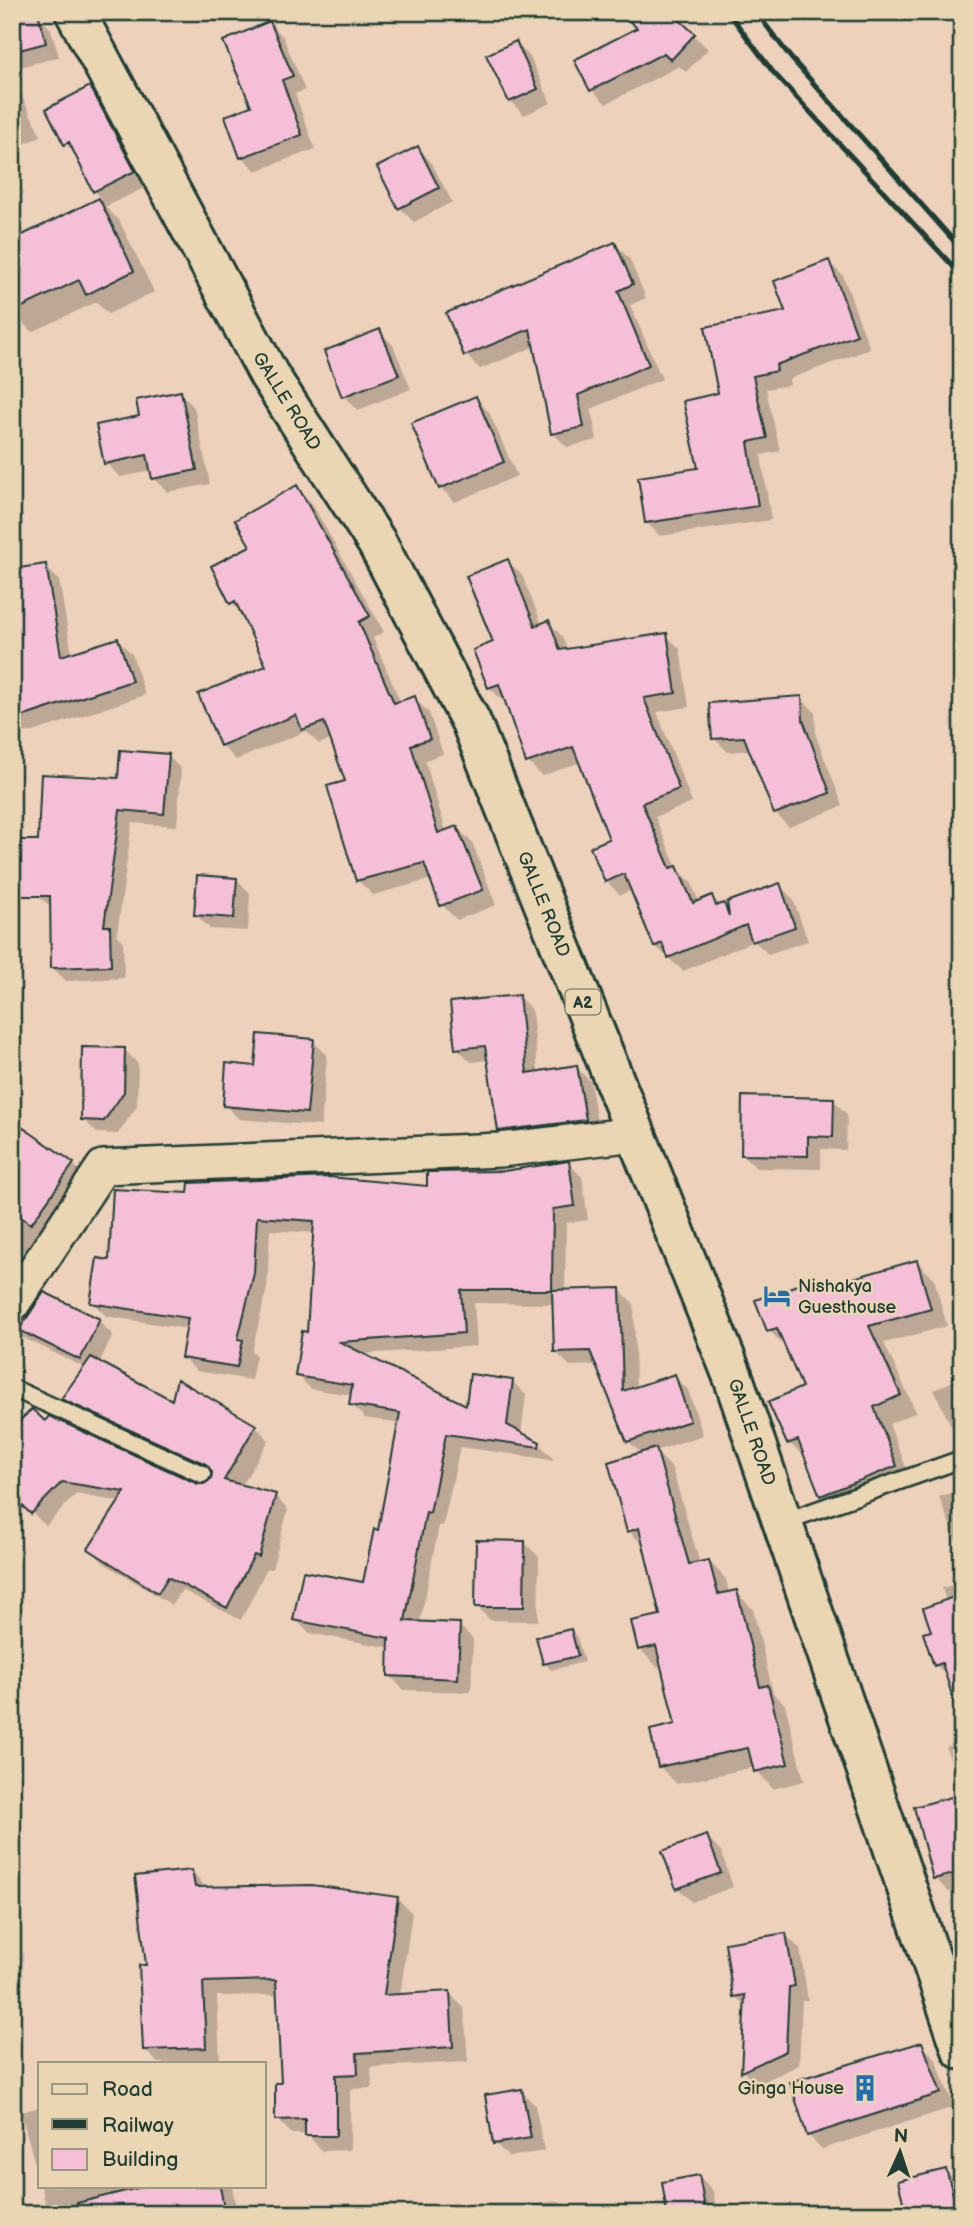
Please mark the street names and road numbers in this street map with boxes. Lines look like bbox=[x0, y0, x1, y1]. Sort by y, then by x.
street label: GALLE ROAD bbox=[248, 348, 325, 454]
street label: GALLE ROAD bbox=[513, 848, 574, 960]
road number: A2 bbox=[566, 990, 600, 1014]
street label: GALLE ROAD bbox=[723, 1376, 780, 1488]

